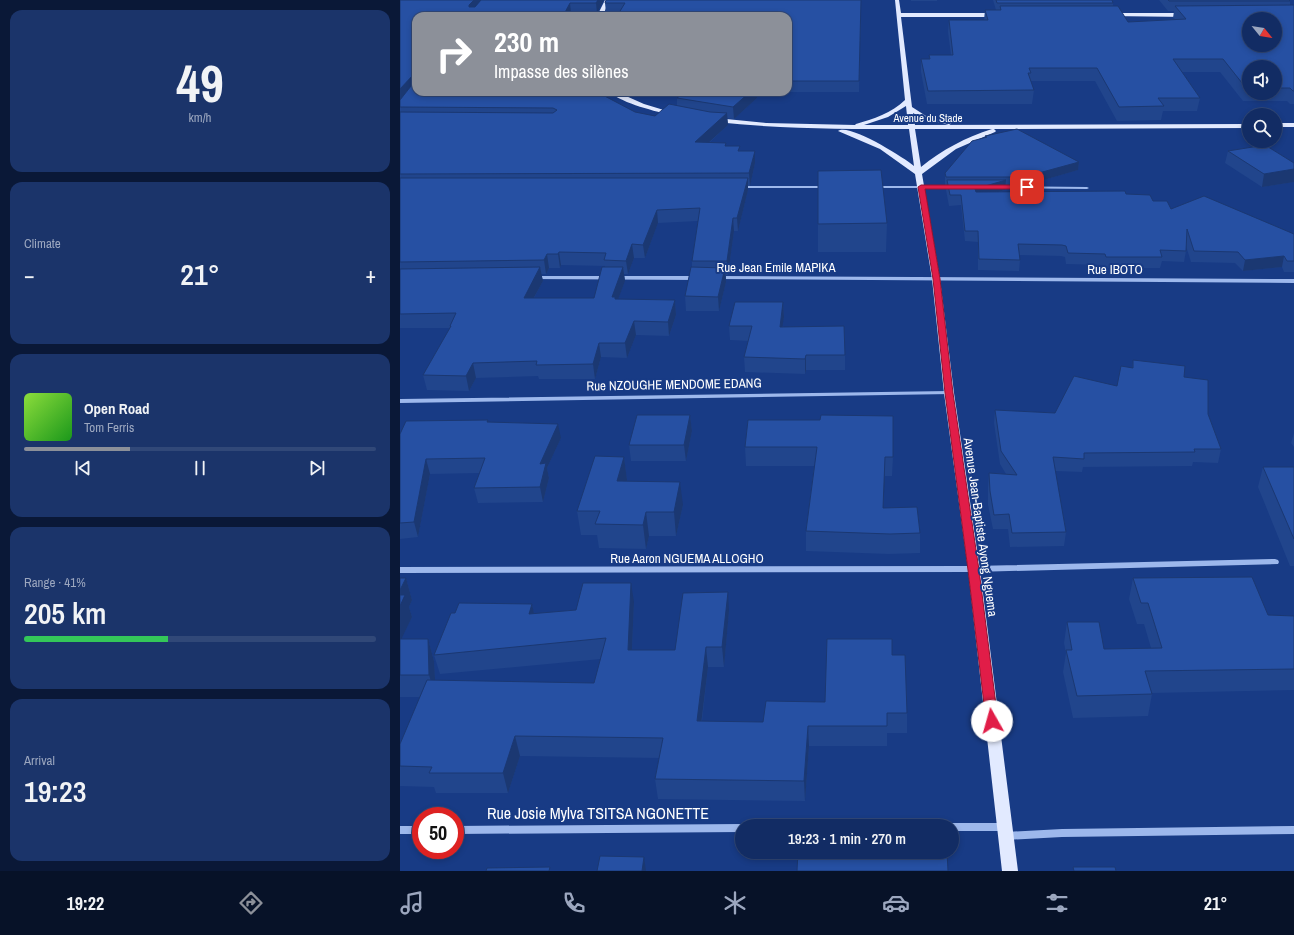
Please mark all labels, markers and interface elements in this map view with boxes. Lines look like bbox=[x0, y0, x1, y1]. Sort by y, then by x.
north arrow bbox=[1242, 12, 1282, 52]
map controls bbox=[1242, 12, 1282, 148]
text: 230 m bbox=[494, 23, 559, 61]
icon: right bbox=[428, 28, 480, 80]
text: 49 bbox=[176, 48, 224, 118]
text: Impasse des silènes bbox=[494, 59, 629, 84]
button: sound bbox=[1242, 60, 1282, 100]
button: search bbox=[1242, 108, 1282, 148]
text: km/h bbox=[188, 109, 212, 126]
street label: Avenue du Stade bbox=[892, 111, 963, 125]
pin bbox=[1010, 170, 1044, 204]
icon: arrive bbox=[1016, 176, 1038, 198]
text: Climate bbox=[24, 235, 61, 252]
text: 21° bbox=[180, 254, 220, 294]
street label: Rue Jean Emile MAPIKA bbox=[716, 259, 836, 276]
text: − bbox=[24, 260, 35, 290]
text: + bbox=[365, 260, 376, 290]
street label: Rue IBOTO bbox=[1087, 261, 1143, 278]
street label: Rue NZOUGHE MENDOME EDANG bbox=[586, 374, 762, 395]
text: Open Road bbox=[84, 398, 150, 419]
text: Tom Ferris bbox=[84, 419, 134, 436]
street label: Avenue Jean-Baptiste Ayong Nguema bbox=[959, 436, 1001, 618]
icon: previous bbox=[72, 457, 94, 479]
icon: pause bbox=[189, 457, 211, 479]
icon: next bbox=[306, 457, 328, 479]
street label: Rue Aaron NGUEMA ALLOGHO bbox=[610, 550, 764, 567]
text: Range · 41% bbox=[24, 574, 86, 591]
text: 205 km bbox=[24, 593, 106, 633]
position arrow bbox=[971, 700, 1013, 742]
text: Arrival bbox=[24, 752, 55, 769]
text: 19:23 bbox=[24, 771, 86, 811]
street label: Rue Josie Mylva TSITSA NGONETTE bbox=[487, 802, 709, 824]
speed limit sign: 50 bbox=[412, 807, 464, 859]
text: 19:23 · 1 min · 270 m bbox=[788, 828, 906, 849]
icon: directions bbox=[237, 889, 265, 917]
icon: music bbox=[398, 889, 426, 917]
icon: phone bbox=[560, 889, 588, 917]
icon: climate bbox=[721, 889, 749, 917]
icon: car bbox=[882, 889, 910, 917]
icon: filters bbox=[1043, 889, 1071, 917]
text: 19:22 bbox=[67, 891, 104, 916]
text: 21° bbox=[1204, 891, 1227, 916]

